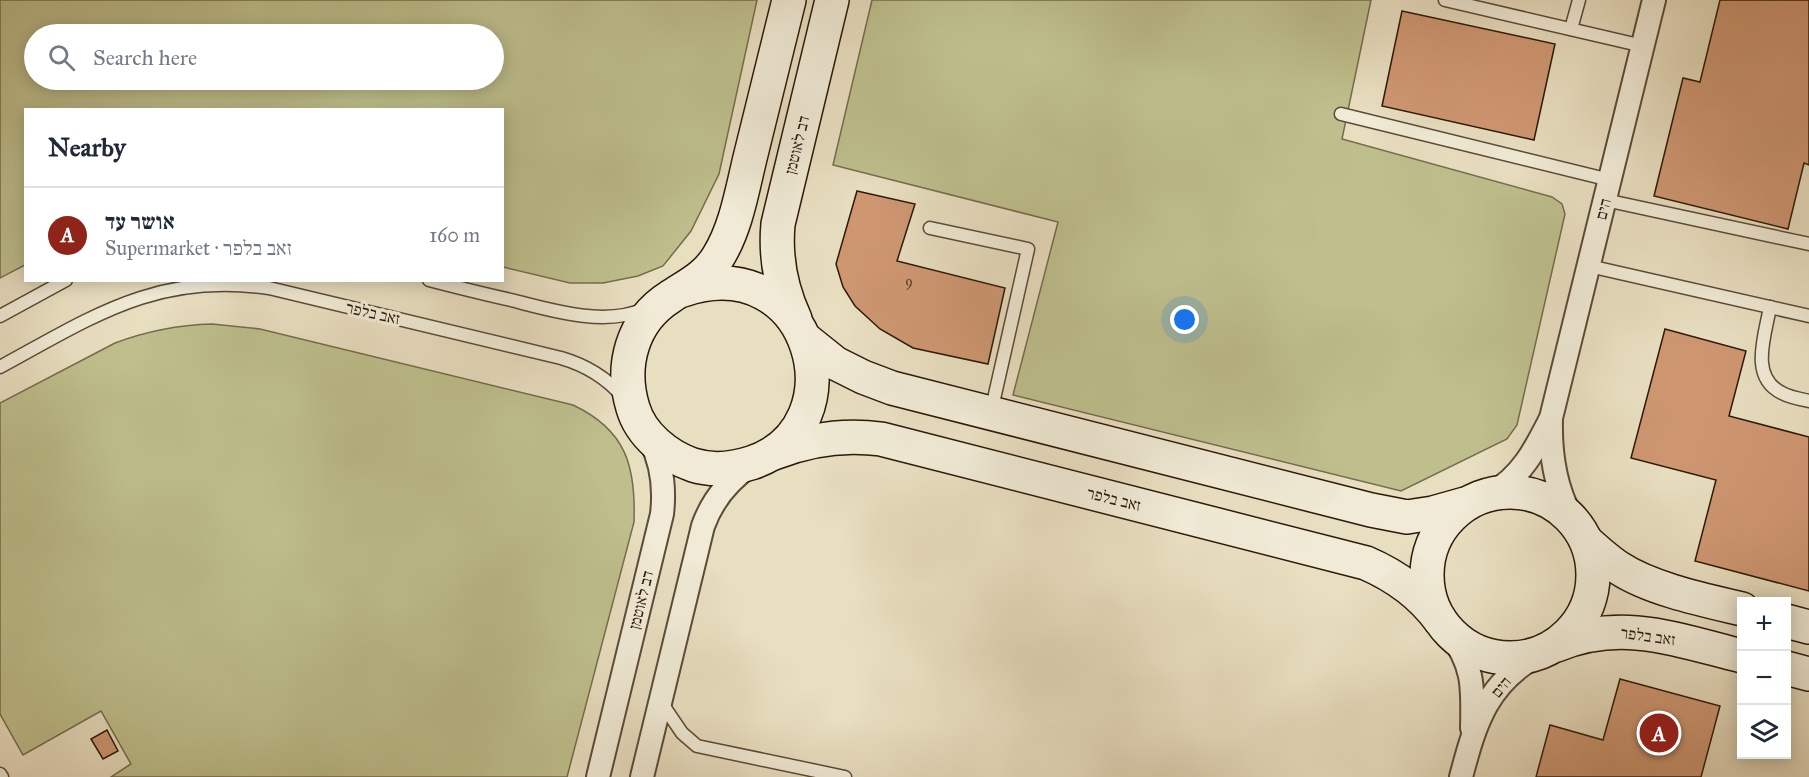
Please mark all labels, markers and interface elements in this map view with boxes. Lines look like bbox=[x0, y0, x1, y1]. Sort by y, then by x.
search box bbox=[24, 24, 504, 90]
icon: search bbox=[45, 41, 78, 74]
text: Search here bbox=[93, 44, 197, 71]
street label: דב לאוטמן bbox=[781, 114, 813, 176]
text: Nearby bbox=[48, 131, 126, 163]
street label: הים bbox=[1591, 196, 1615, 222]
text: אושר עד bbox=[105, 208, 175, 235]
text: A bbox=[61, 223, 74, 247]
text: 160 m bbox=[429, 223, 480, 247]
text: Supermarket · זאב בלפר bbox=[105, 236, 292, 260]
house number: 9 bbox=[905, 273, 913, 290]
street label: זאב בלפר bbox=[344, 298, 402, 328]
your location bbox=[1170, 305, 1199, 334]
street label: זאב בלפר bbox=[1085, 483, 1143, 515]
street label: דב לאוטמן bbox=[625, 569, 657, 631]
map controls bbox=[1737, 597, 1791, 759]
button: + bbox=[1737, 597, 1791, 651]
street label: זאב בלפר bbox=[1619, 623, 1677, 649]
button: − bbox=[1737, 651, 1791, 705]
street label: הים bbox=[1487, 673, 1515, 701]
button: layers bbox=[1737, 705, 1791, 759]
pin: A bbox=[1640, 710, 1678, 756]

